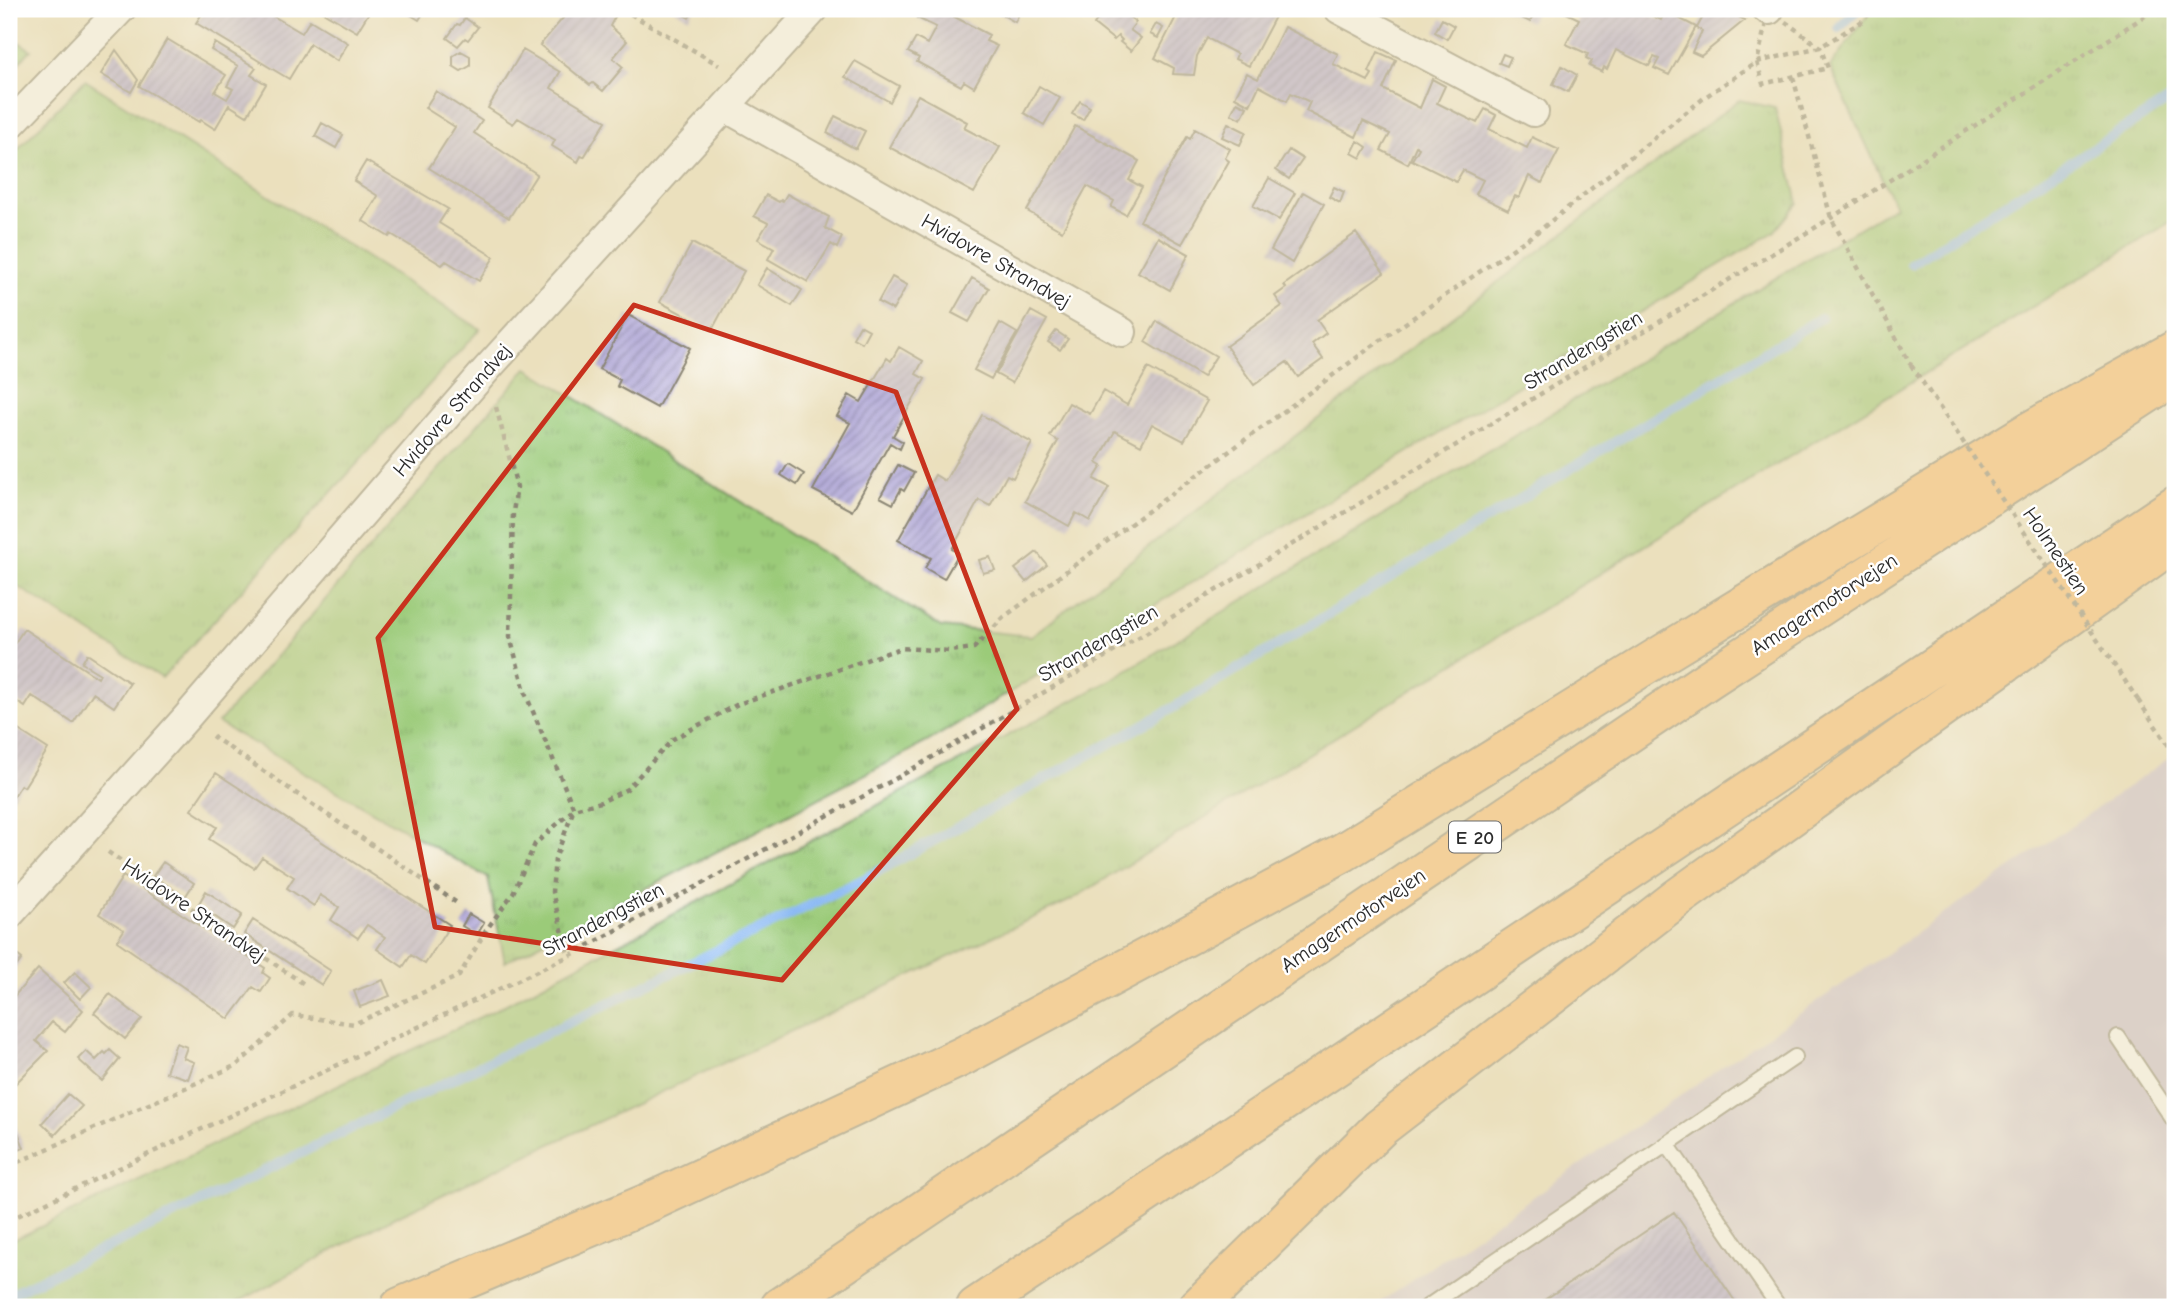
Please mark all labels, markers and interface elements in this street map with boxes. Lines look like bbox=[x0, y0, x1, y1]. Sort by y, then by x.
street label: Hvidovre Strandvej bbox=[917, 209, 1075, 313]
street label: Strandengstien bbox=[1519, 305, 1647, 395]
street label: Hvidovre Strandvej bbox=[388, 339, 516, 481]
street label: Holmestien bbox=[2018, 503, 2094, 599]
street label: Amagermotorvejen bbox=[1746, 548, 1902, 660]
street label: Strandengstien bbox=[1034, 599, 1162, 687]
road number: E 20 bbox=[1449, 822, 1501, 852]
street label: Hvidovre Strandvej bbox=[118, 853, 270, 967]
street label: Amagermotorvejen bbox=[1276, 863, 1430, 977]
street label: Strandengstien bbox=[538, 877, 668, 961]

